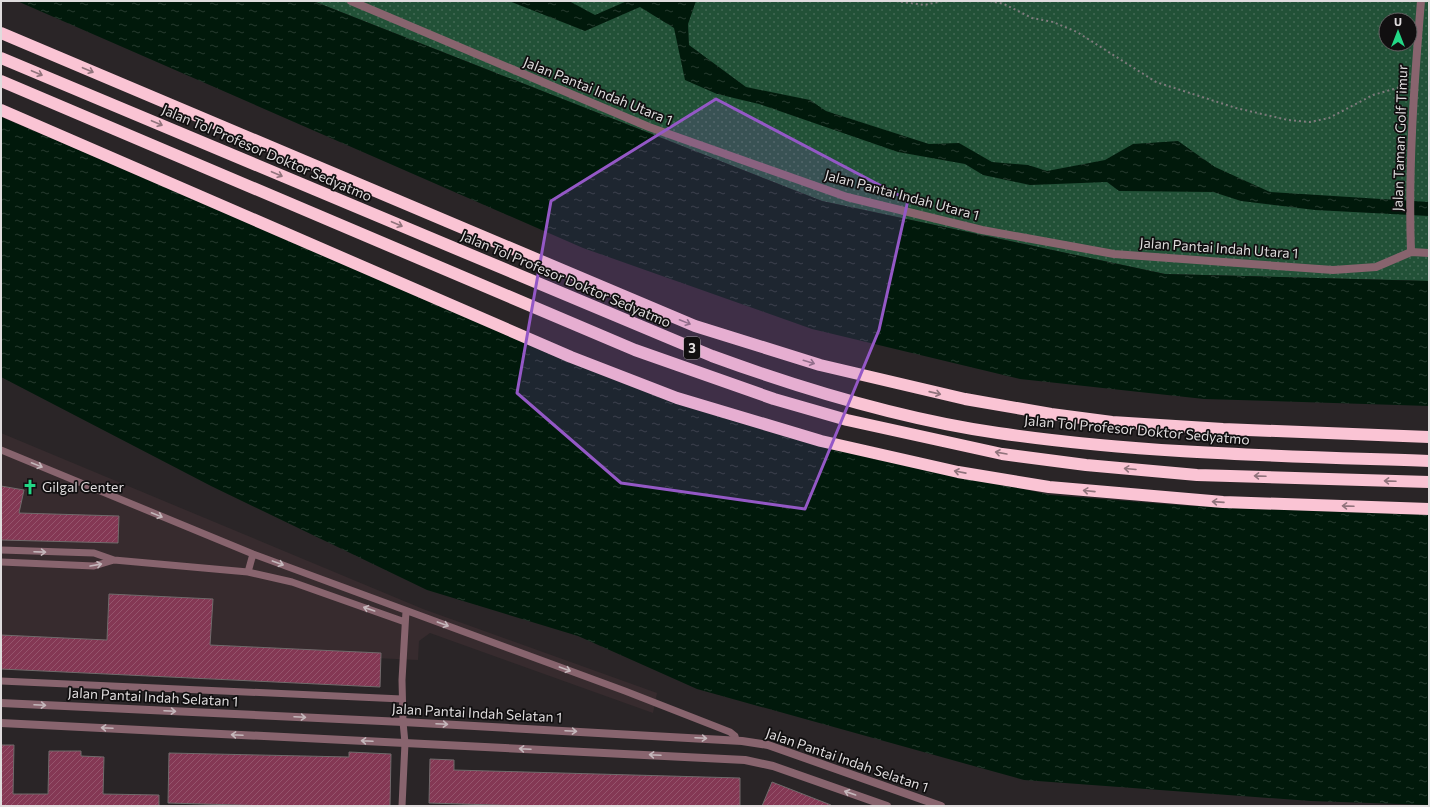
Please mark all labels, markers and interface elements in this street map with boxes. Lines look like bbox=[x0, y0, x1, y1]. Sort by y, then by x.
north arrow bbox=[1378, 12, 1418, 52]
text: U bbox=[1394, 15, 1402, 28]
street label: Jalan Pantai Indah Utara 1 bbox=[521, 53, 675, 128]
street label: Jalan Taman Golf Timur bbox=[1388, 64, 1411, 212]
one-way arrow bbox=[82, 67, 94, 74]
one-way arrow bbox=[31, 70, 43, 77]
street label: Jalan Tol Profesor Doktor Sedyatmo bbox=[160, 100, 375, 205]
one-way arrow bbox=[150, 120, 162, 127]
street label: Jalan Pantai Indah Utara 1 bbox=[823, 166, 981, 223]
one-way arrow bbox=[270, 170, 282, 178]
one-way arrow bbox=[390, 221, 402, 228]
street label: Jalan Tol Profesor Doktor Sedyatmo bbox=[459, 226, 674, 331]
street label: Jalan Pantai Indah Utara 1 bbox=[1139, 233, 1299, 262]
one-way arrow bbox=[679, 319, 691, 326]
road number: 3 bbox=[684, 337, 700, 359]
one-way arrow bbox=[802, 359, 815, 366]
one-way arrow bbox=[929, 389, 942, 397]
street label: Jalan Tol Profesor Doktor Sedyatmo bbox=[1024, 411, 1251, 448]
one-way arrow bbox=[995, 449, 1008, 457]
one-way arrow bbox=[31, 462, 43, 469]
one-way arrow bbox=[1124, 465, 1137, 473]
one-way arrow bbox=[954, 468, 967, 476]
one-way arrow bbox=[1254, 473, 1267, 480]
one-way arrow bbox=[1384, 477, 1397, 484]
church icon: Gilgal Center bbox=[21, 478, 39, 496]
place label: Gilgal Center bbox=[42, 478, 124, 495]
one-way arrow bbox=[1083, 488, 1096, 495]
one-way arrow bbox=[1212, 498, 1225, 505]
one-way arrow bbox=[1342, 502, 1355, 510]
one-way arrow bbox=[151, 511, 163, 519]
one-way arrow bbox=[33, 548, 46, 555]
one-way arrow bbox=[89, 560, 102, 568]
one-way arrow bbox=[271, 560, 283, 568]
one-way arrow bbox=[362, 605, 375, 612]
one-way arrow bbox=[436, 621, 448, 629]
one-way arrow bbox=[559, 665, 571, 673]
street label: Jalan Pantai Indah Selatan 1 bbox=[67, 684, 239, 709]
street label: Jalan Pantai Indah Selatan 1 bbox=[391, 700, 563, 725]
one-way arrow bbox=[33, 701, 46, 708]
one-way arrow bbox=[163, 707, 176, 714]
one-way arrow bbox=[293, 713, 306, 721]
one-way arrow bbox=[435, 720, 448, 728]
one-way arrow bbox=[101, 724, 114, 732]
street label: Jalan Pantai Indah Selatan 1 bbox=[764, 724, 931, 795]
one-way arrow bbox=[564, 728, 577, 735]
one-way arrow bbox=[231, 731, 244, 738]
one-way arrow bbox=[694, 735, 707, 742]
one-way arrow bbox=[361, 737, 374, 745]
one-way arrow bbox=[519, 745, 532, 753]
one-way arrow bbox=[649, 752, 662, 759]
one-way arrow bbox=[843, 789, 856, 796]

